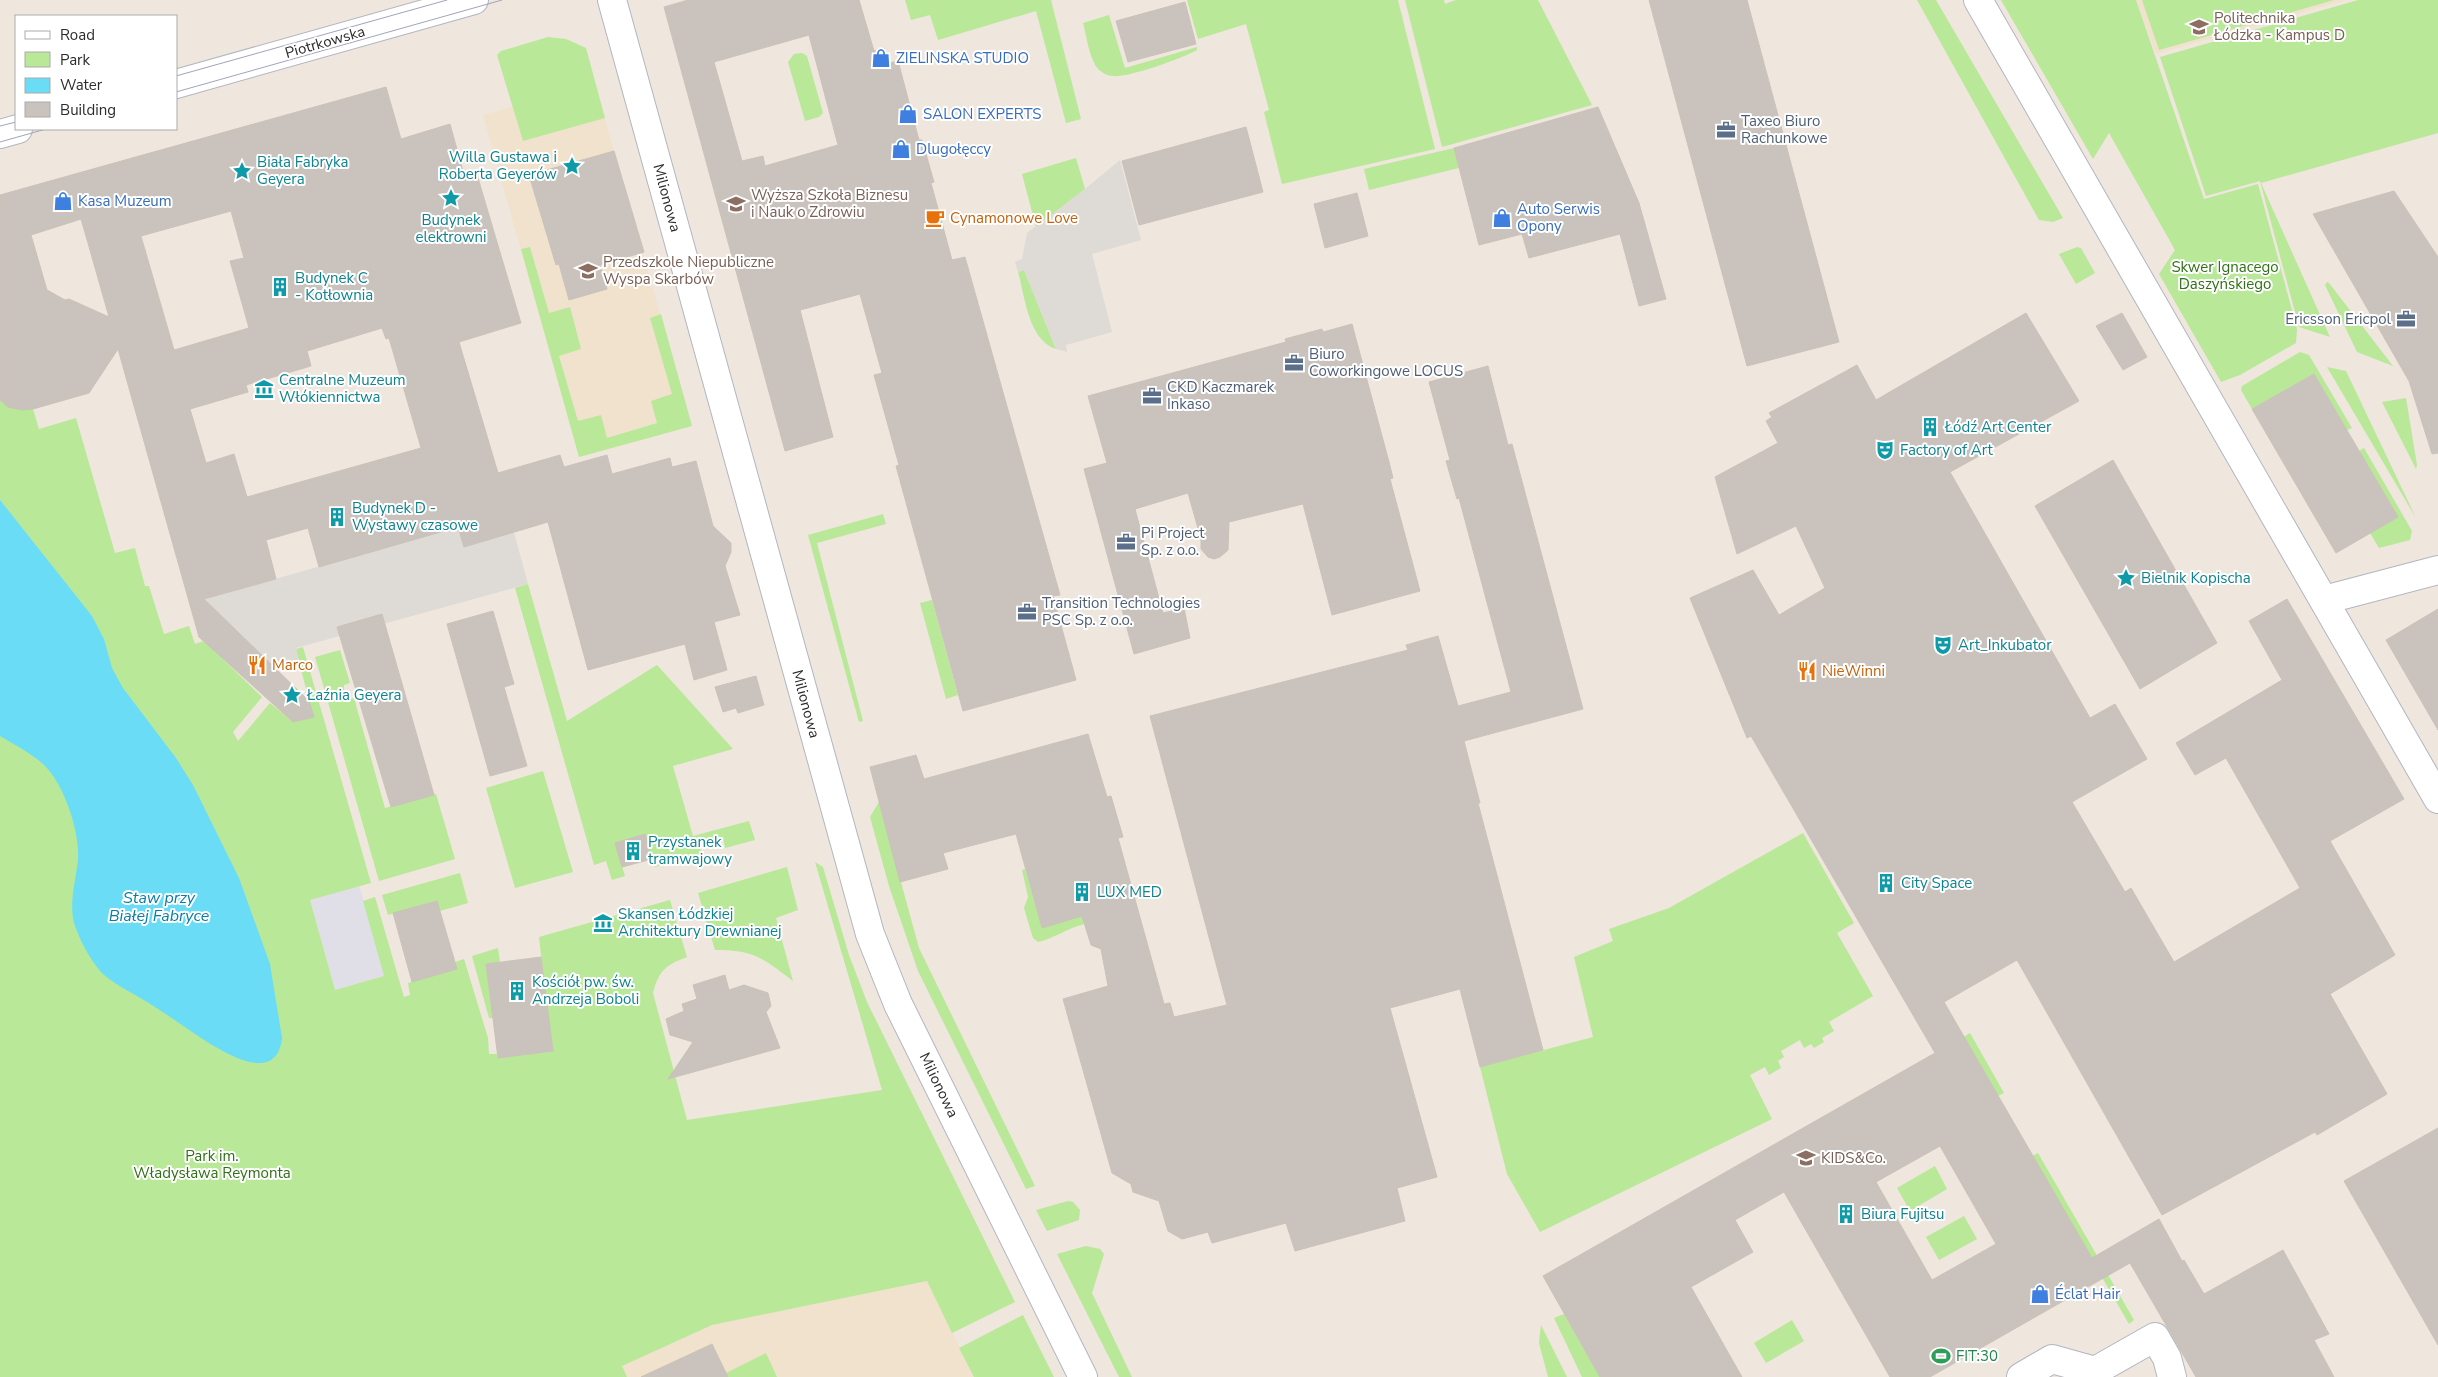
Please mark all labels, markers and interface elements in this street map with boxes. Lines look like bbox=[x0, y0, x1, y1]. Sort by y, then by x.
place label: Politechnika Łódzka - Kampus D bbox=[2213, 8, 2345, 45]
legend bbox=[15, 15, 178, 130]
school or university icon: Politechnika Łódzka - Kampus D bbox=[2188, 16, 2210, 38]
street label: Piotrkowska bbox=[283, 21, 367, 63]
text: Road bbox=[60, 25, 95, 45]
shop icon: ZIELINSKA STUDIO bbox=[870, 47, 892, 69]
place label: ZIELINSKA STUDIO bbox=[896, 48, 1029, 68]
text: Park bbox=[60, 50, 90, 70]
text: Water bbox=[60, 75, 103, 95]
text: Building bbox=[60, 100, 116, 120]
shop icon: SALON EXPERTS bbox=[897, 103, 919, 125]
place label: SALON EXPERTS bbox=[923, 104, 1041, 124]
place label: Taxeo Biuro Rachunkowe bbox=[1741, 111, 1827, 148]
office icon: Taxeo Biuro Rachunkowe bbox=[1715, 119, 1737, 141]
shop icon: Dlugołęccy bbox=[890, 138, 912, 160]
place label: Dlugołęccy bbox=[916, 139, 991, 159]
place label: Willa Gustawa i Roberta Geyerów bbox=[439, 147, 557, 184]
place label: Biała Fabryka Geyera bbox=[257, 152, 348, 189]
place icon: Willa Gustawa i Roberta Geyerów bbox=[561, 155, 583, 177]
place icon: Biała Fabryka Geyera bbox=[231, 160, 253, 182]
street label: Milionowa bbox=[648, 162, 686, 234]
place label: Wyższa Szkoła Biznesu i Nauk o Zdrowiu bbox=[751, 185, 908, 222]
place icon: Budynek elektrowni bbox=[440, 187, 462, 209]
shop icon: Kasa Muzeum bbox=[52, 190, 74, 212]
place label: Kasa Muzeum bbox=[78, 191, 172, 211]
school or university icon: Wyższa Szkoła Biznesu i Nauk o Zdrowiu bbox=[725, 193, 747, 215]
place label: Auto Serwis Opony bbox=[1517, 199, 1600, 236]
cafe icon: Cynamonowe Love bbox=[924, 207, 946, 229]
shop icon: Auto Serwis Opony bbox=[1491, 207, 1513, 229]
place label: Cynamonowe Love bbox=[950, 208, 1078, 228]
place label: Budynek elektrowni bbox=[415, 210, 487, 247]
place label: Przedszkole Niepubliczne Wyspa Skarbów bbox=[603, 252, 774, 289]
park label: Skwer Ignacego Daszyńskiego bbox=[2171, 257, 2279, 294]
school or university icon: Przedszkole Niepubliczne Wyspa Skarbów bbox=[577, 260, 599, 282]
place label: Budynek C - Kotłownia bbox=[295, 268, 373, 305]
building icon: Budynek C - Kotłownia bbox=[269, 276, 291, 298]
office icon: Ericsson Ericpol bbox=[2395, 308, 2417, 330]
place label: Ericsson Ericpol bbox=[2285, 309, 2392, 329]
place label: Biuro Coworkingowe LOCUS bbox=[1309, 344, 1463, 381]
office icon: Biuro Coworkingowe LOCUS bbox=[1283, 352, 1305, 374]
place label: Centralne Muzeum Włókiennictwa bbox=[279, 370, 406, 407]
place label: CKD Kaczmarek Inkaso bbox=[1167, 377, 1275, 414]
museum icon: Centralne Muzeum Włókiennictwa bbox=[253, 378, 275, 400]
office icon: CKD Kaczmarek Inkaso bbox=[1141, 385, 1163, 407]
building icon: Łódź Art Center bbox=[1919, 416, 1941, 438]
place label: Łódź Art Center bbox=[1944, 417, 2052, 437]
theatre icon: Factory of Art bbox=[1874, 439, 1896, 461]
place label: Factory of Art bbox=[1900, 440, 1994, 460]
place label: Budynek D - Wystawy czasowe bbox=[352, 498, 478, 535]
building icon: Budynek D - Wystawy czasowe bbox=[326, 506, 348, 528]
place label: Pi Project Sp. z o.o. bbox=[1141, 523, 1205, 560]
office icon: Pi Project Sp. z o.o. bbox=[1115, 531, 1137, 553]
place icon: Bielnik Kopischa bbox=[2115, 567, 2137, 589]
place label: Bielnik Kopischa bbox=[2141, 568, 2251, 588]
place label: Transition Technologies PSC Sp. z o.o. bbox=[1042, 593, 1200, 630]
office icon: Transition Technologies PSC Sp. z o.o. bbox=[1016, 601, 1038, 623]
theatre icon: Art_Inkubator bbox=[1932, 634, 1954, 656]
place label: Art_Inkubator bbox=[1958, 635, 2052, 655]
restaurant icon: Marco bbox=[246, 654, 268, 676]
place label: Marco bbox=[272, 655, 313, 675]
restaurant icon: NieWinni bbox=[1796, 660, 1818, 682]
place label: NieWinni bbox=[1822, 661, 1885, 681]
street label: Milionowa bbox=[787, 668, 825, 740]
place icon: Łaźnia Geyera bbox=[281, 684, 303, 706]
place label: Łaźnia Geyera bbox=[306, 685, 401, 705]
place label: Przystanek tramwajowy bbox=[648, 832, 732, 869]
building icon: Przystanek tramwajowy bbox=[622, 840, 644, 862]
building icon: City Space bbox=[1875, 872, 1897, 894]
place label: City Space bbox=[1901, 873, 1972, 893]
building icon: LUX MED bbox=[1071, 881, 1093, 903]
place label: LUX MED bbox=[1097, 882, 1162, 902]
water label: Staw przy Białej Fabryce bbox=[109, 887, 210, 927]
place label: Skansen Łódzkiej Architektury Drewnianej bbox=[618, 904, 782, 941]
museum icon: Skansen Łódzkiej Architektury Drewnianej bbox=[592, 912, 614, 934]
place label: Kościół pw. św. Andrzeja Boboli bbox=[532, 972, 639, 1009]
building icon: Kościół pw. św. Andrzeja Boboli bbox=[506, 980, 528, 1002]
street label: Milionowa bbox=[915, 1049, 963, 1121]
park label: Park im. Władysława Reymonta bbox=[133, 1146, 291, 1183]
school or university icon: KIDS&Co. bbox=[1795, 1147, 1817, 1169]
place label: KIDS&Co. bbox=[1821, 1148, 1886, 1168]
building icon: Biura Fujitsu bbox=[1835, 1203, 1857, 1225]
place label: Biura Fujitsu bbox=[1861, 1204, 1945, 1224]
shop icon: Éclat Hair bbox=[2029, 1283, 2051, 1305]
place label: Éclat Hair bbox=[2055, 1284, 2121, 1304]
sports icon: FIT:30 bbox=[1930, 1345, 1952, 1367]
place label: FIT:30 bbox=[1956, 1346, 1998, 1366]

